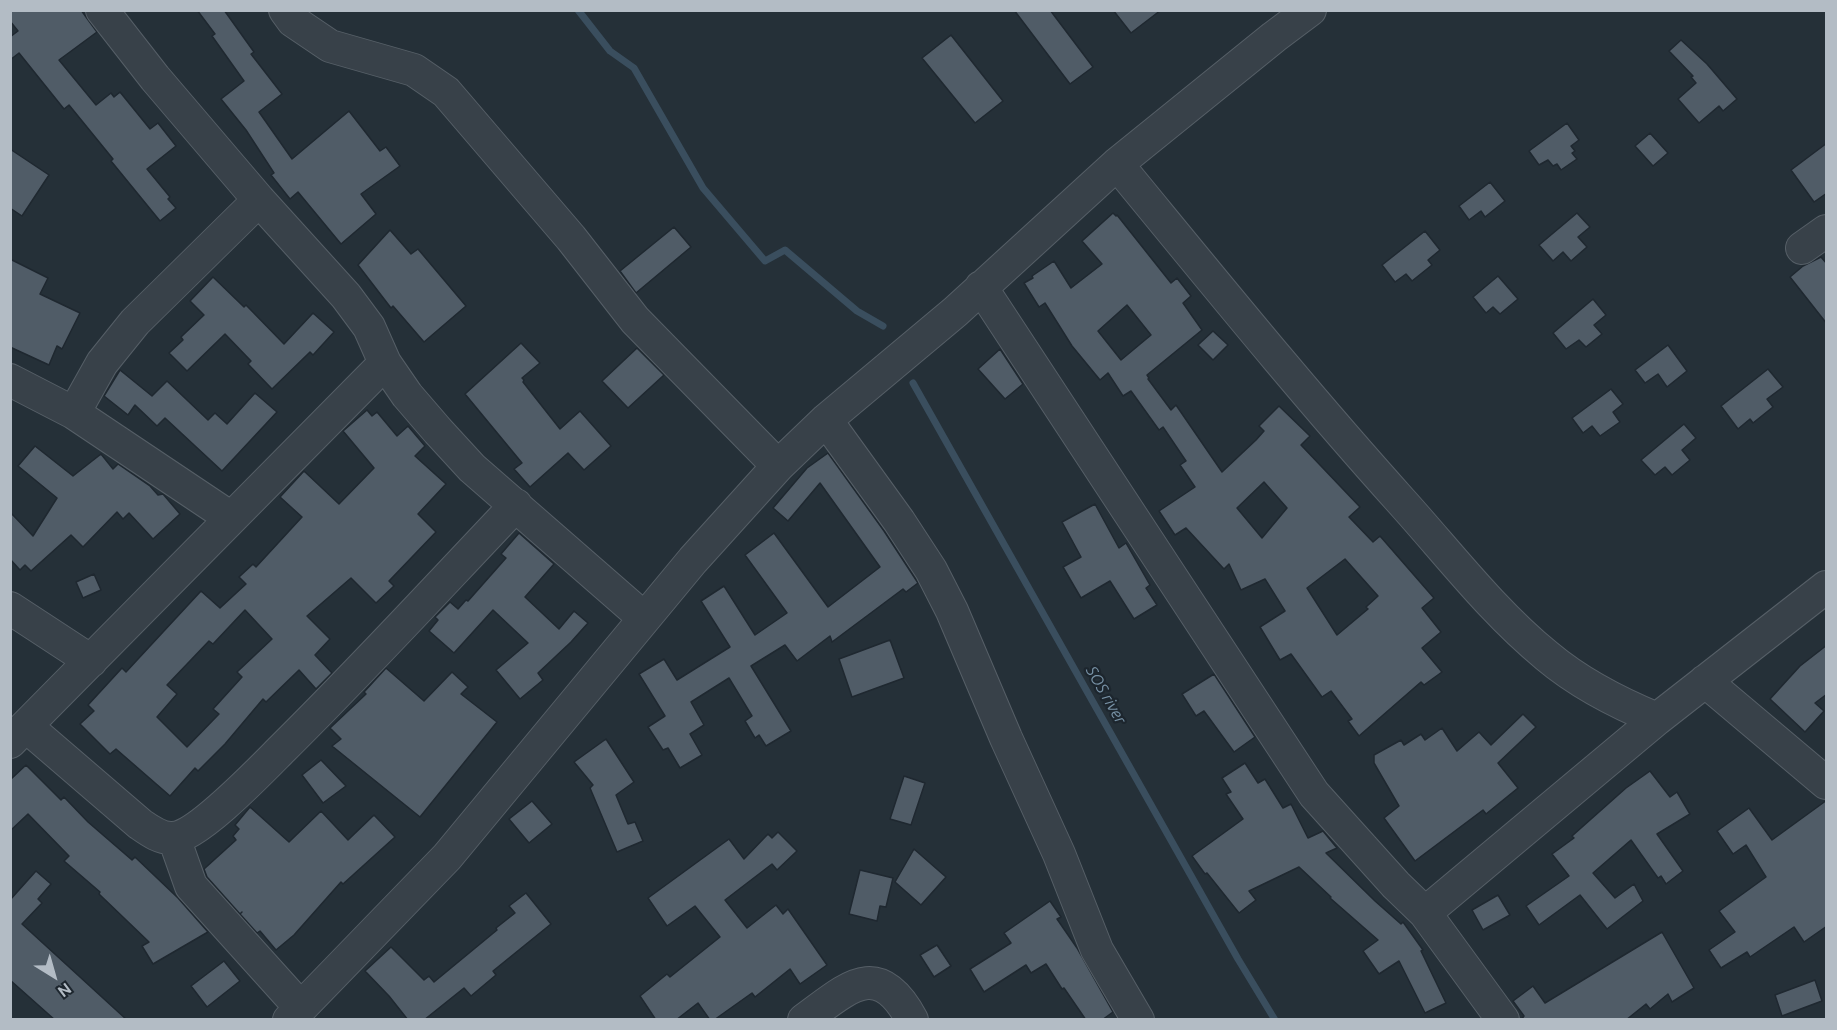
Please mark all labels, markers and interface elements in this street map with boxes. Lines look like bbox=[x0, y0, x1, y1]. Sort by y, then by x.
water label: SOS river bbox=[1082, 663, 1130, 727]
north arrow bbox=[24, 946, 84, 1006]
text: N bbox=[55, 980, 75, 1001]

